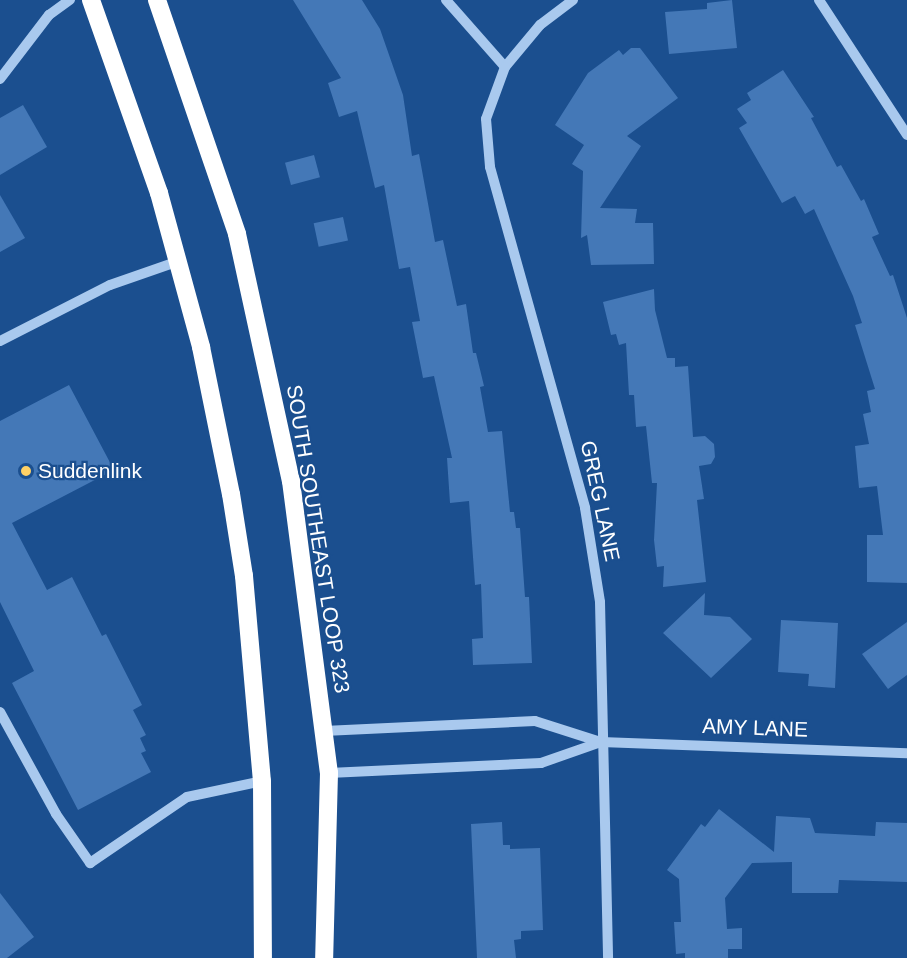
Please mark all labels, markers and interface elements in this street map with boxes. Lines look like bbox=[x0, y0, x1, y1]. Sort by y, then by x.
street label: SOUTH SOUTHEAST LOOP 323 bbox=[281, 383, 355, 695]
street label: GREG LANE bbox=[575, 438, 625, 564]
place label: Suddenlink bbox=[38, 458, 142, 484]
marker: Suddenlink bbox=[19, 464, 33, 478]
street label: AMY LANE bbox=[701, 714, 809, 742]

